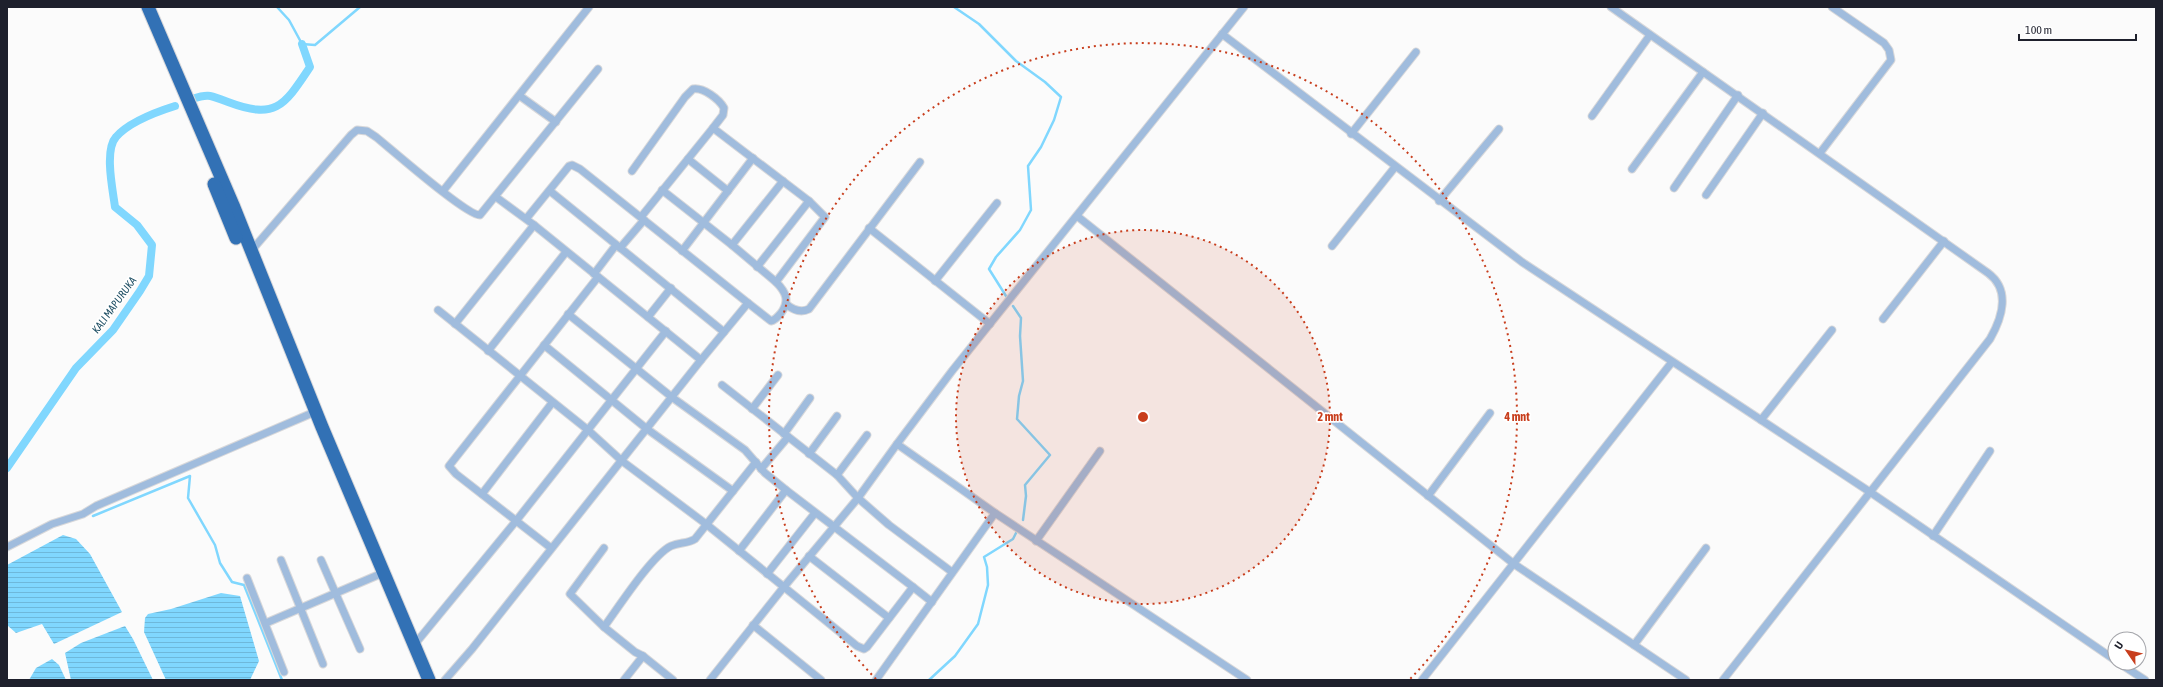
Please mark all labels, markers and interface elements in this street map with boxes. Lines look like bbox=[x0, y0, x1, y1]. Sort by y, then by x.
scale bar bbox=[2019, 16, 2136, 42]
text: 100 m bbox=[2025, 23, 2052, 37]
water label: KALI MAPURUKA bbox=[90, 274, 139, 336]
centre of rings bbox=[1136, 410, 1150, 424]
text: 2 mnt bbox=[1317, 410, 1343, 424]
text: 4 mnt bbox=[1503, 410, 1530, 424]
north arrow bbox=[2107, 631, 2147, 671]
text: U bbox=[2112, 639, 2126, 651]

